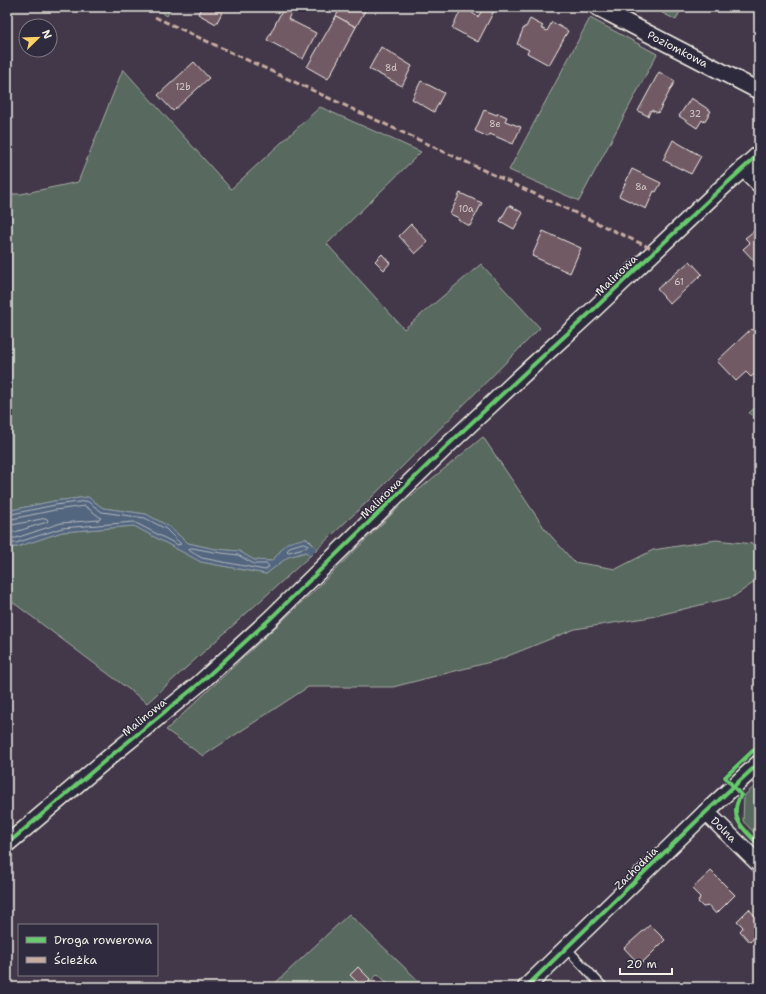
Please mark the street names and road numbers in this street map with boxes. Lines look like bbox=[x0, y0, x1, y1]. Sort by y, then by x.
street label: Poziomkowa bbox=[645, 27, 711, 71]
street label: Malinowa bbox=[592, 251, 641, 299]
street label: Malinowa bbox=[357, 474, 406, 522]
street label: Malinowa bbox=[119, 695, 170, 740]
street label: Dolna bbox=[707, 814, 740, 846]
street label: Zachodnia bbox=[612, 843, 661, 893]

